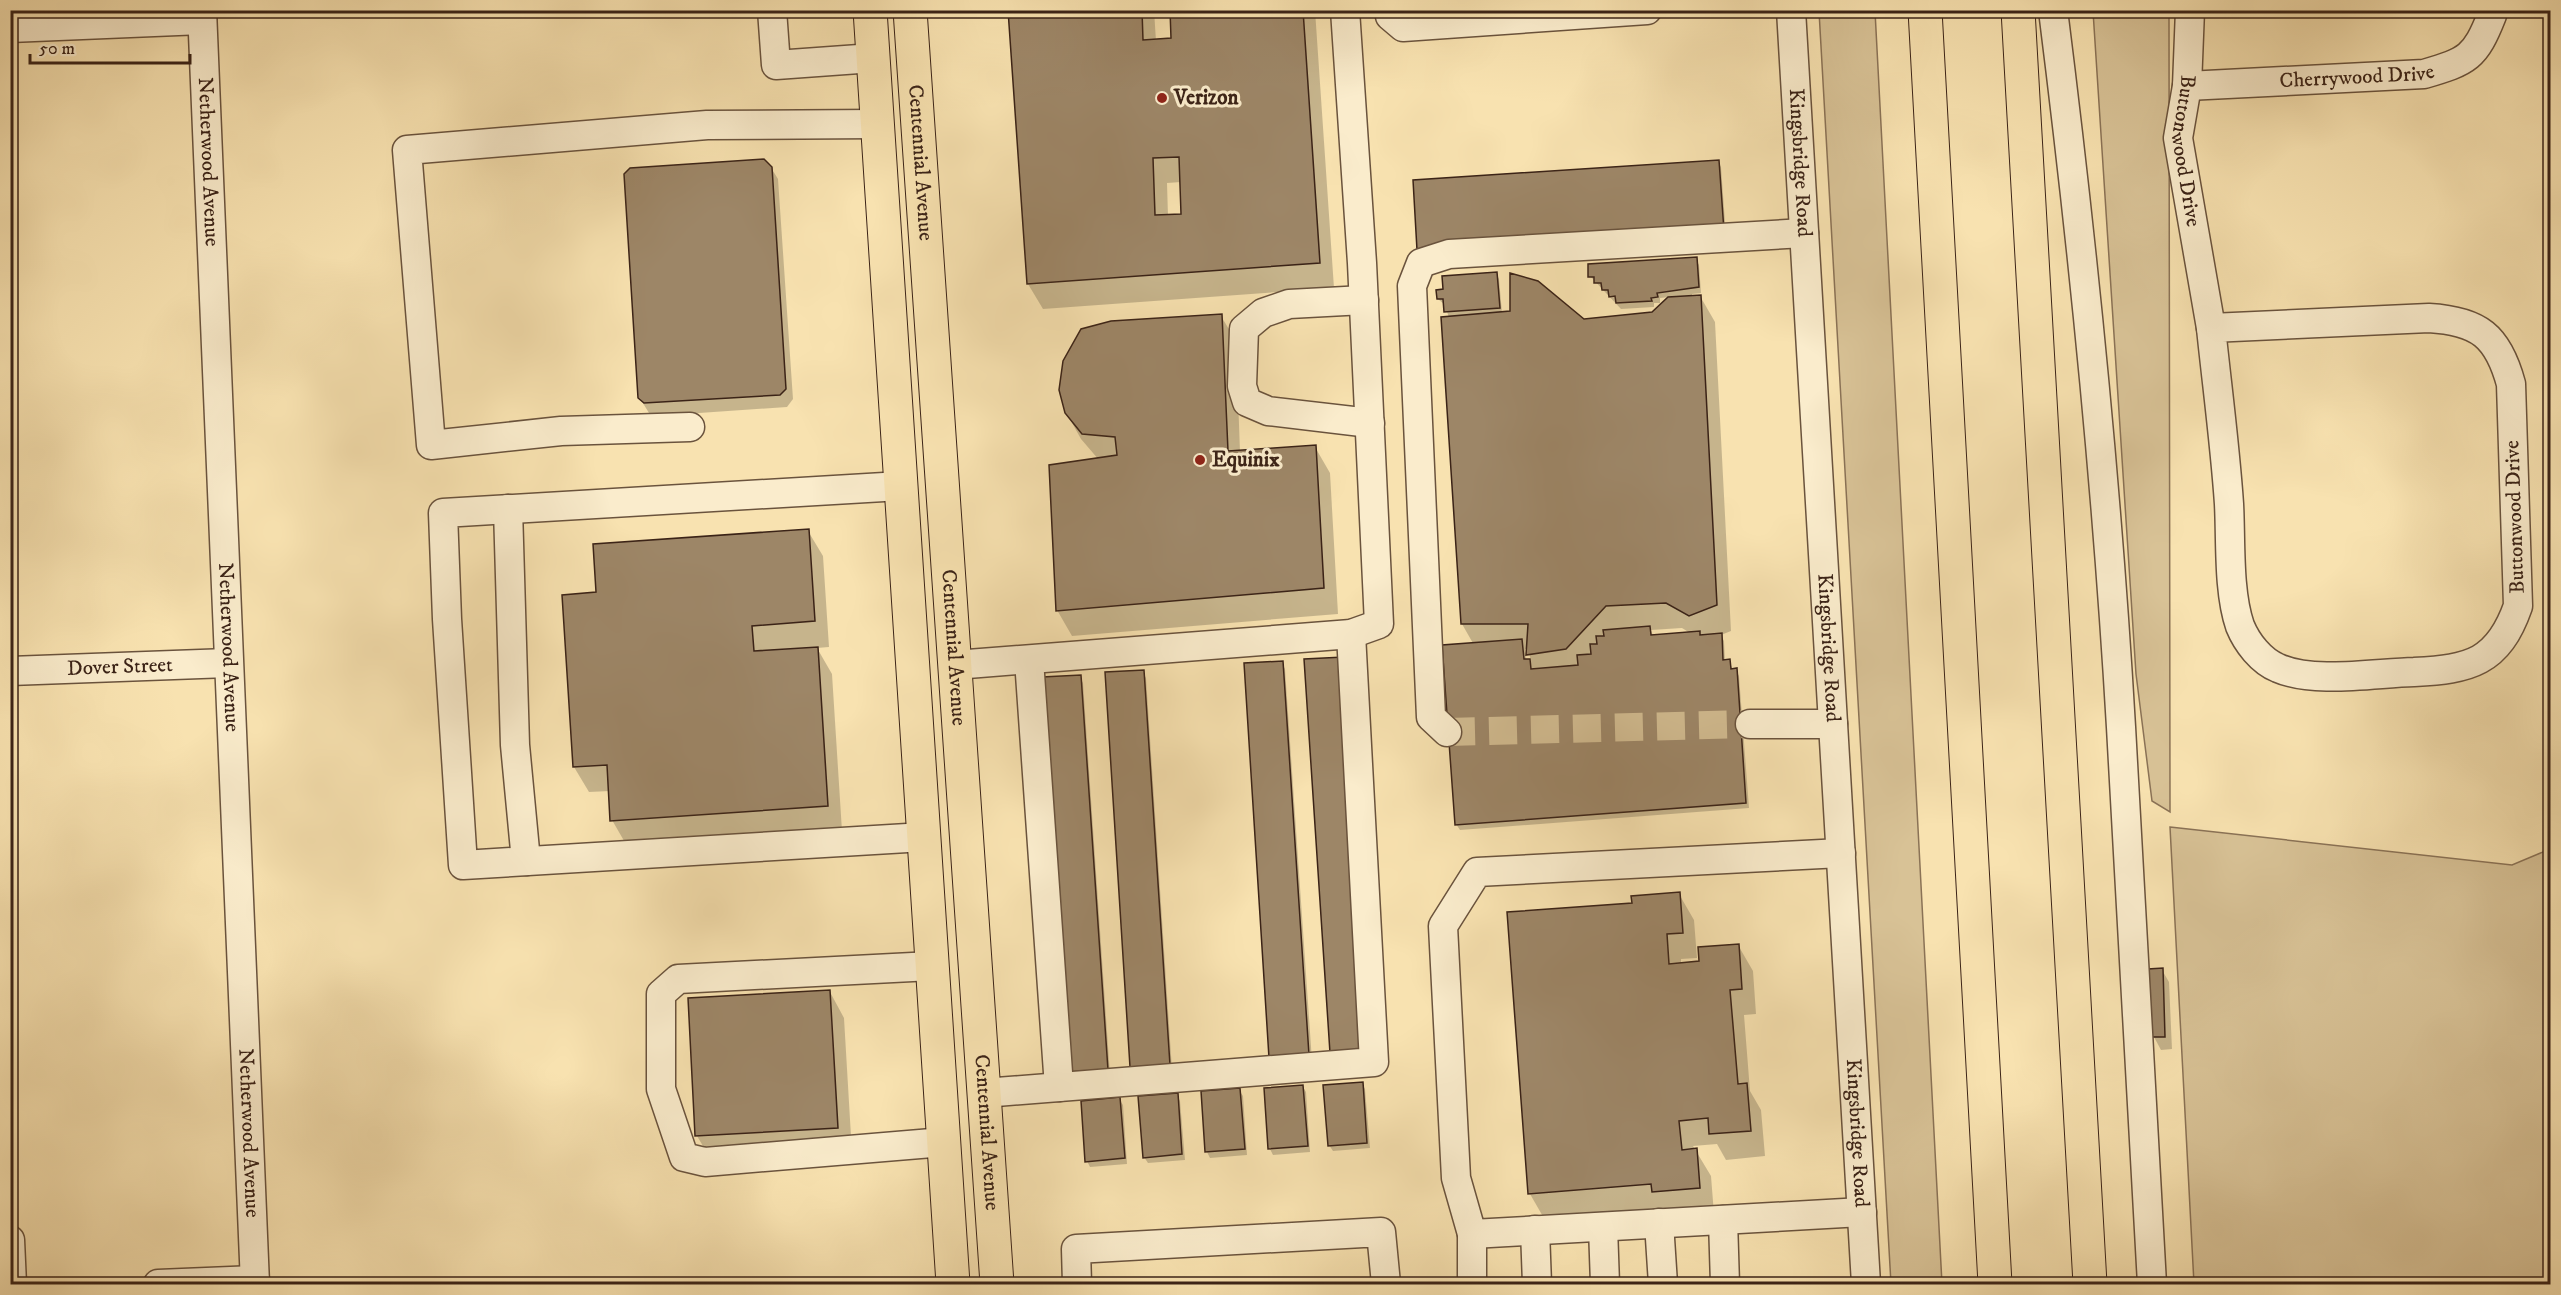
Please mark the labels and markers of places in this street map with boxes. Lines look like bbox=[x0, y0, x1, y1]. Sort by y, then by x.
place label: Verizon bbox=[1173, 85, 1239, 111]
marker: Verizon bbox=[1155, 91, 1169, 105]
place label: Equinix bbox=[1212, 447, 1280, 473]
marker: Equinix bbox=[1193, 453, 1207, 467]

